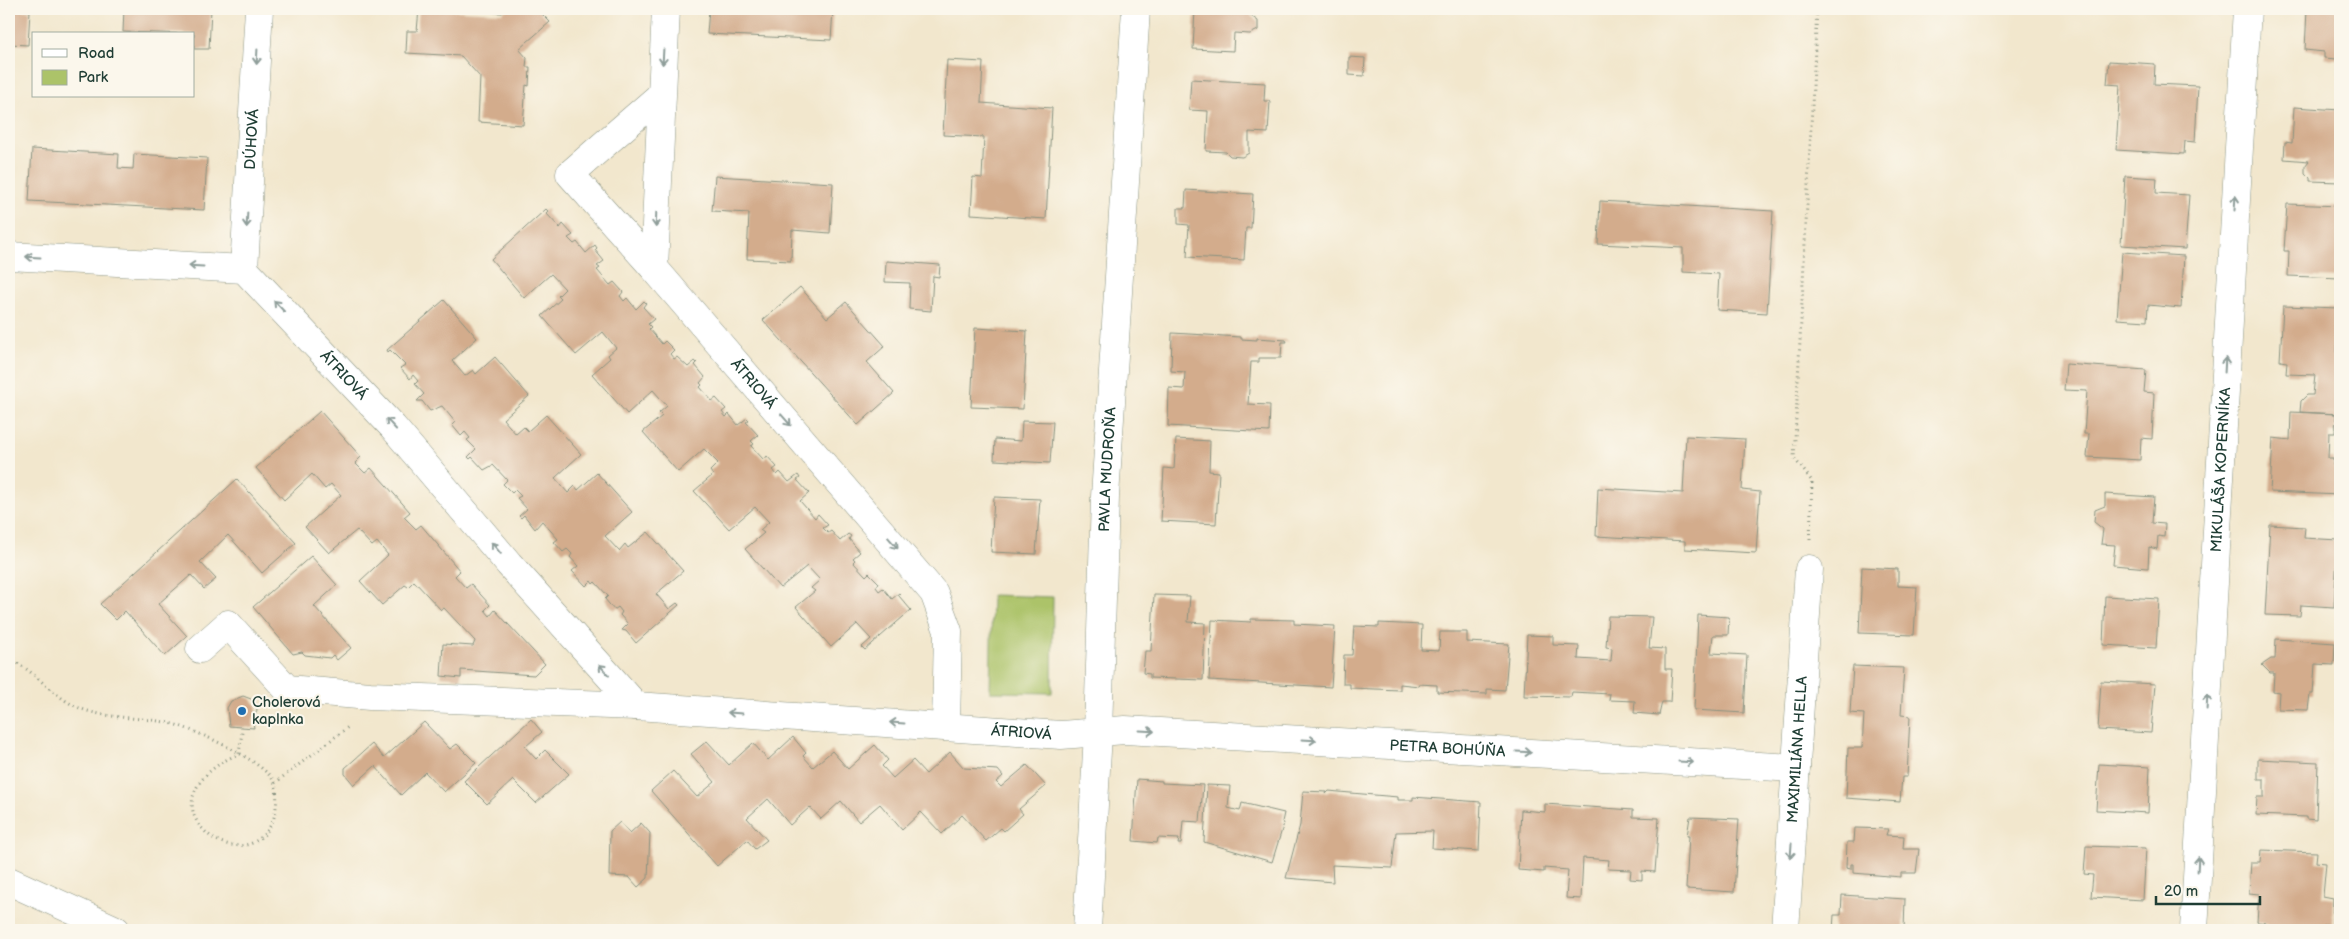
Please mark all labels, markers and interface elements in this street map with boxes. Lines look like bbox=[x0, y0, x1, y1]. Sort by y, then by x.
legend bbox=[32, 32, 195, 98]
text: Road bbox=[78, 44, 114, 63]
one-way arrow bbox=[252, 49, 261, 65]
one-way arrow bbox=[658, 49, 667, 65]
text: Park bbox=[78, 68, 109, 87]
street label: DÚHOVÁ bbox=[240, 108, 263, 170]
one-way arrow bbox=[2230, 195, 2239, 211]
one-way arrow bbox=[243, 211, 252, 227]
one-way arrow bbox=[651, 212, 661, 228]
one-way arrow bbox=[26, 253, 42, 262]
one-way arrow bbox=[188, 262, 204, 271]
one-way arrow bbox=[273, 300, 285, 312]
street label: ÁTRIOVÁ bbox=[316, 346, 372, 404]
street label: ÁTRIOVÁ bbox=[727, 355, 781, 413]
one-way arrow bbox=[2220, 357, 2229, 373]
street label: MIKULÁŠA KOPERNÍKA bbox=[2206, 386, 2235, 553]
street label: PAVLA MUDROŇA bbox=[1094, 406, 1120, 532]
one-way arrow bbox=[781, 414, 792, 427]
one-way arrow bbox=[385, 418, 397, 431]
one-way arrow bbox=[887, 537, 899, 550]
one-way arrow bbox=[490, 542, 501, 555]
one-way arrow bbox=[598, 663, 609, 676]
street label: MAXIMILIÁNA HELLA bbox=[1783, 674, 1811, 824]
place label: Cholerová kaplnka bbox=[252, 693, 321, 729]
one-way arrow bbox=[2202, 694, 2211, 710]
marker: Cholerová kaplnka bbox=[236, 705, 248, 717]
one-way arrow bbox=[727, 708, 743, 717]
one-way arrow bbox=[889, 719, 905, 728]
street label: ÁTRIOVÁ bbox=[990, 721, 1053, 744]
one-way arrow bbox=[1138, 727, 1154, 736]
street label: PETRA BOHÚŇA bbox=[1389, 735, 1507, 761]
one-way arrow bbox=[1301, 736, 1317, 745]
one-way arrow bbox=[1515, 748, 1531, 757]
one-way arrow bbox=[1678, 757, 1694, 766]
one-way arrow bbox=[1786, 843, 1795, 859]
one-way arrow bbox=[2193, 856, 2202, 872]
scale bar bbox=[2156, 874, 2260, 906]
text: 20 m bbox=[2164, 882, 2198, 901]

